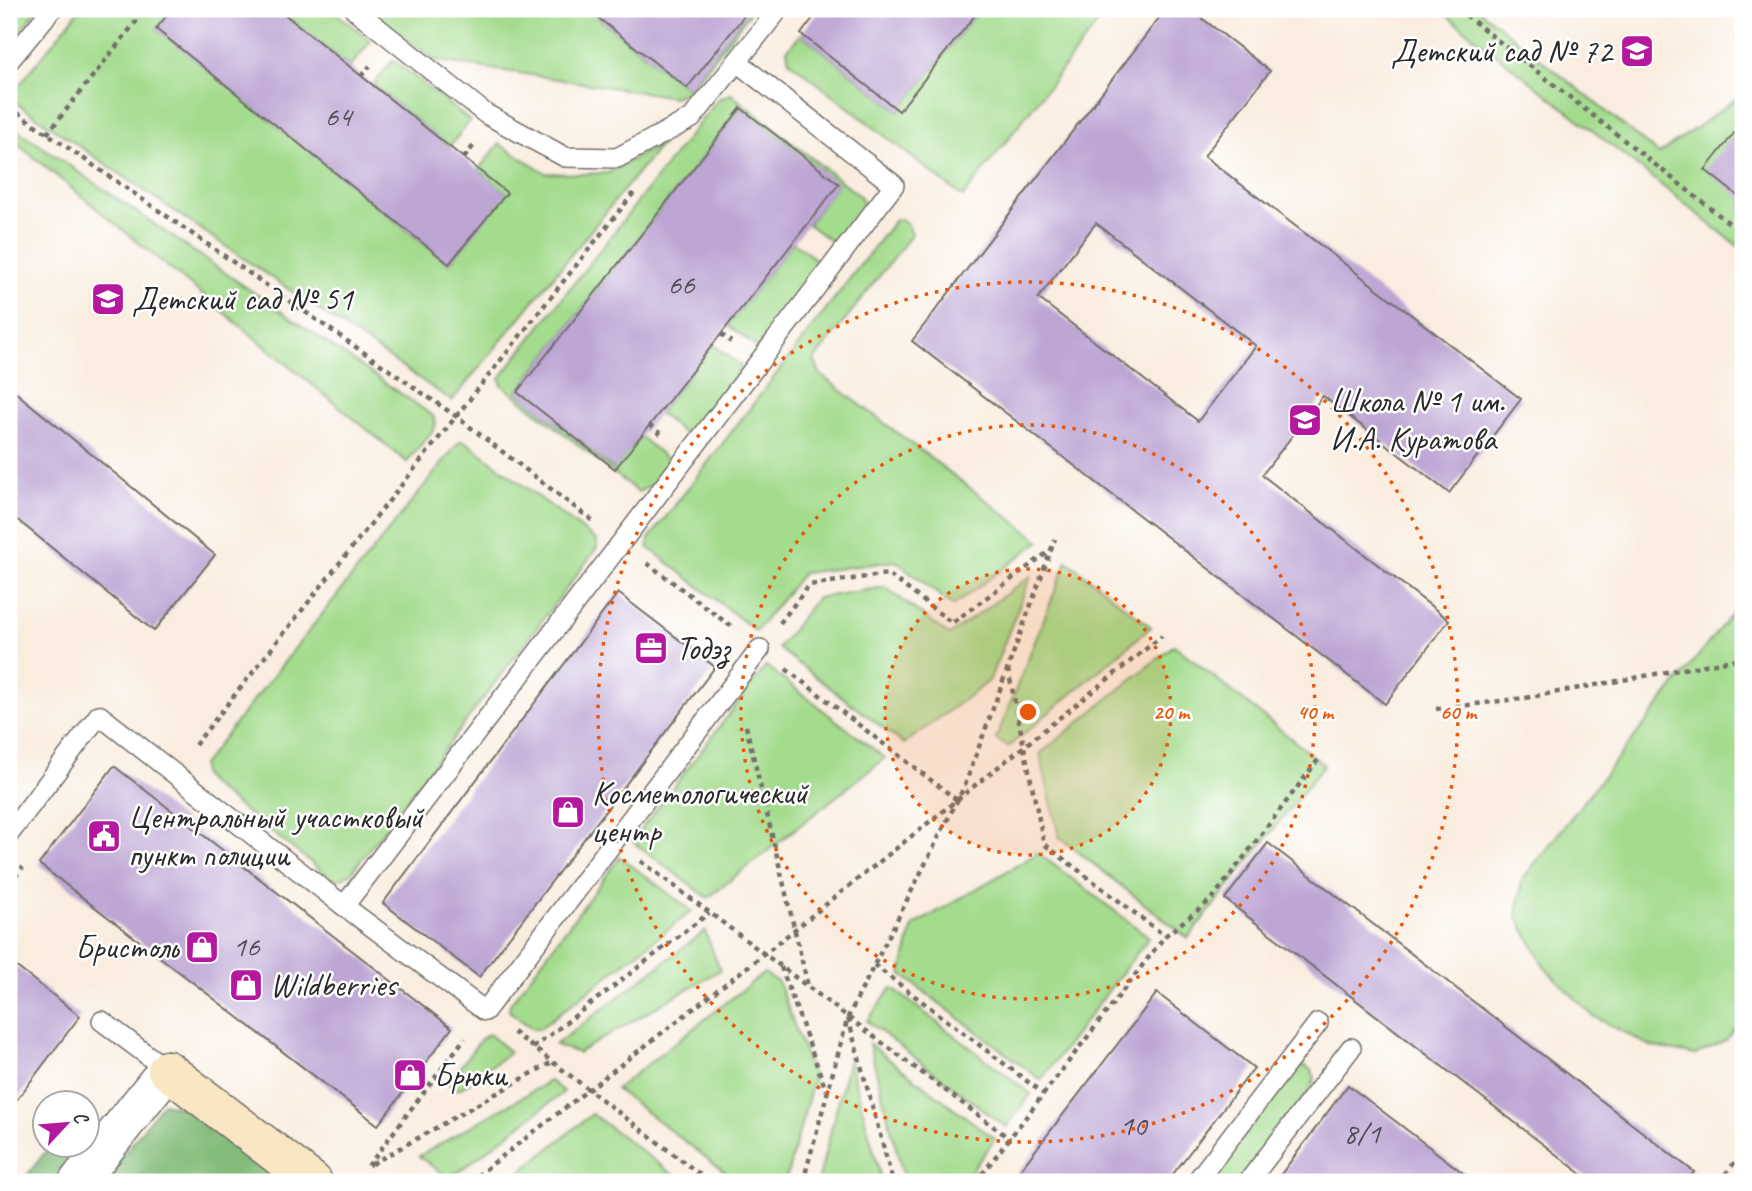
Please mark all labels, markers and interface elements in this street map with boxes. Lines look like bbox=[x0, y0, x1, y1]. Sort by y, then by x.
place label: Детский сад № 72 bbox=[1391, 30, 1615, 72]
school or university icon: Детский сад № 72 bbox=[1618, 32, 1656, 70]
house number: 64 bbox=[325, 97, 354, 135]
house number: 66 bbox=[668, 265, 696, 303]
place label: Детский сад № 51 bbox=[132, 278, 355, 320]
school or university icon: Детский сад № 51 bbox=[89, 280, 127, 318]
place label: Школа № 1 им. И.А. Куратова bbox=[1330, 380, 1505, 460]
school or university icon: Школа № 1 им. И.А. Куратова bbox=[1286, 401, 1324, 439]
place label: Тодэз bbox=[676, 627, 732, 669]
office icon: Тодэз bbox=[632, 629, 670, 667]
text: 20 m bbox=[1153, 699, 1191, 725]
text: 40 m bbox=[1297, 699, 1335, 725]
text: 60 m bbox=[1440, 699, 1478, 725]
centre of rings bbox=[1016, 700, 1040, 724]
place label: Косметологический центр bbox=[592, 772, 810, 852]
shop icon: Косметологический центр bbox=[549, 793, 587, 831]
place label: Центральный участковый пункт полиции bbox=[128, 796, 425, 876]
public building icon: Центральный участковый пункт полиции bbox=[85, 817, 123, 855]
place label: Бристоль bbox=[75, 926, 180, 968]
house number: 16 bbox=[233, 927, 261, 965]
shop icon: Бристоль bbox=[183, 928, 221, 966]
place label: Wildberries bbox=[270, 964, 399, 1006]
shop icon: Wildberries bbox=[227, 966, 265, 1004]
place label: Брюки bbox=[434, 1054, 509, 1096]
shop icon: Брюки bbox=[391, 1056, 429, 1094]
north arrow bbox=[32, 1090, 102, 1160]
house number: 10 bbox=[1120, 1106, 1149, 1144]
text: С bbox=[68, 1108, 94, 1129]
house number: 8/1 bbox=[1344, 1114, 1382, 1152]

